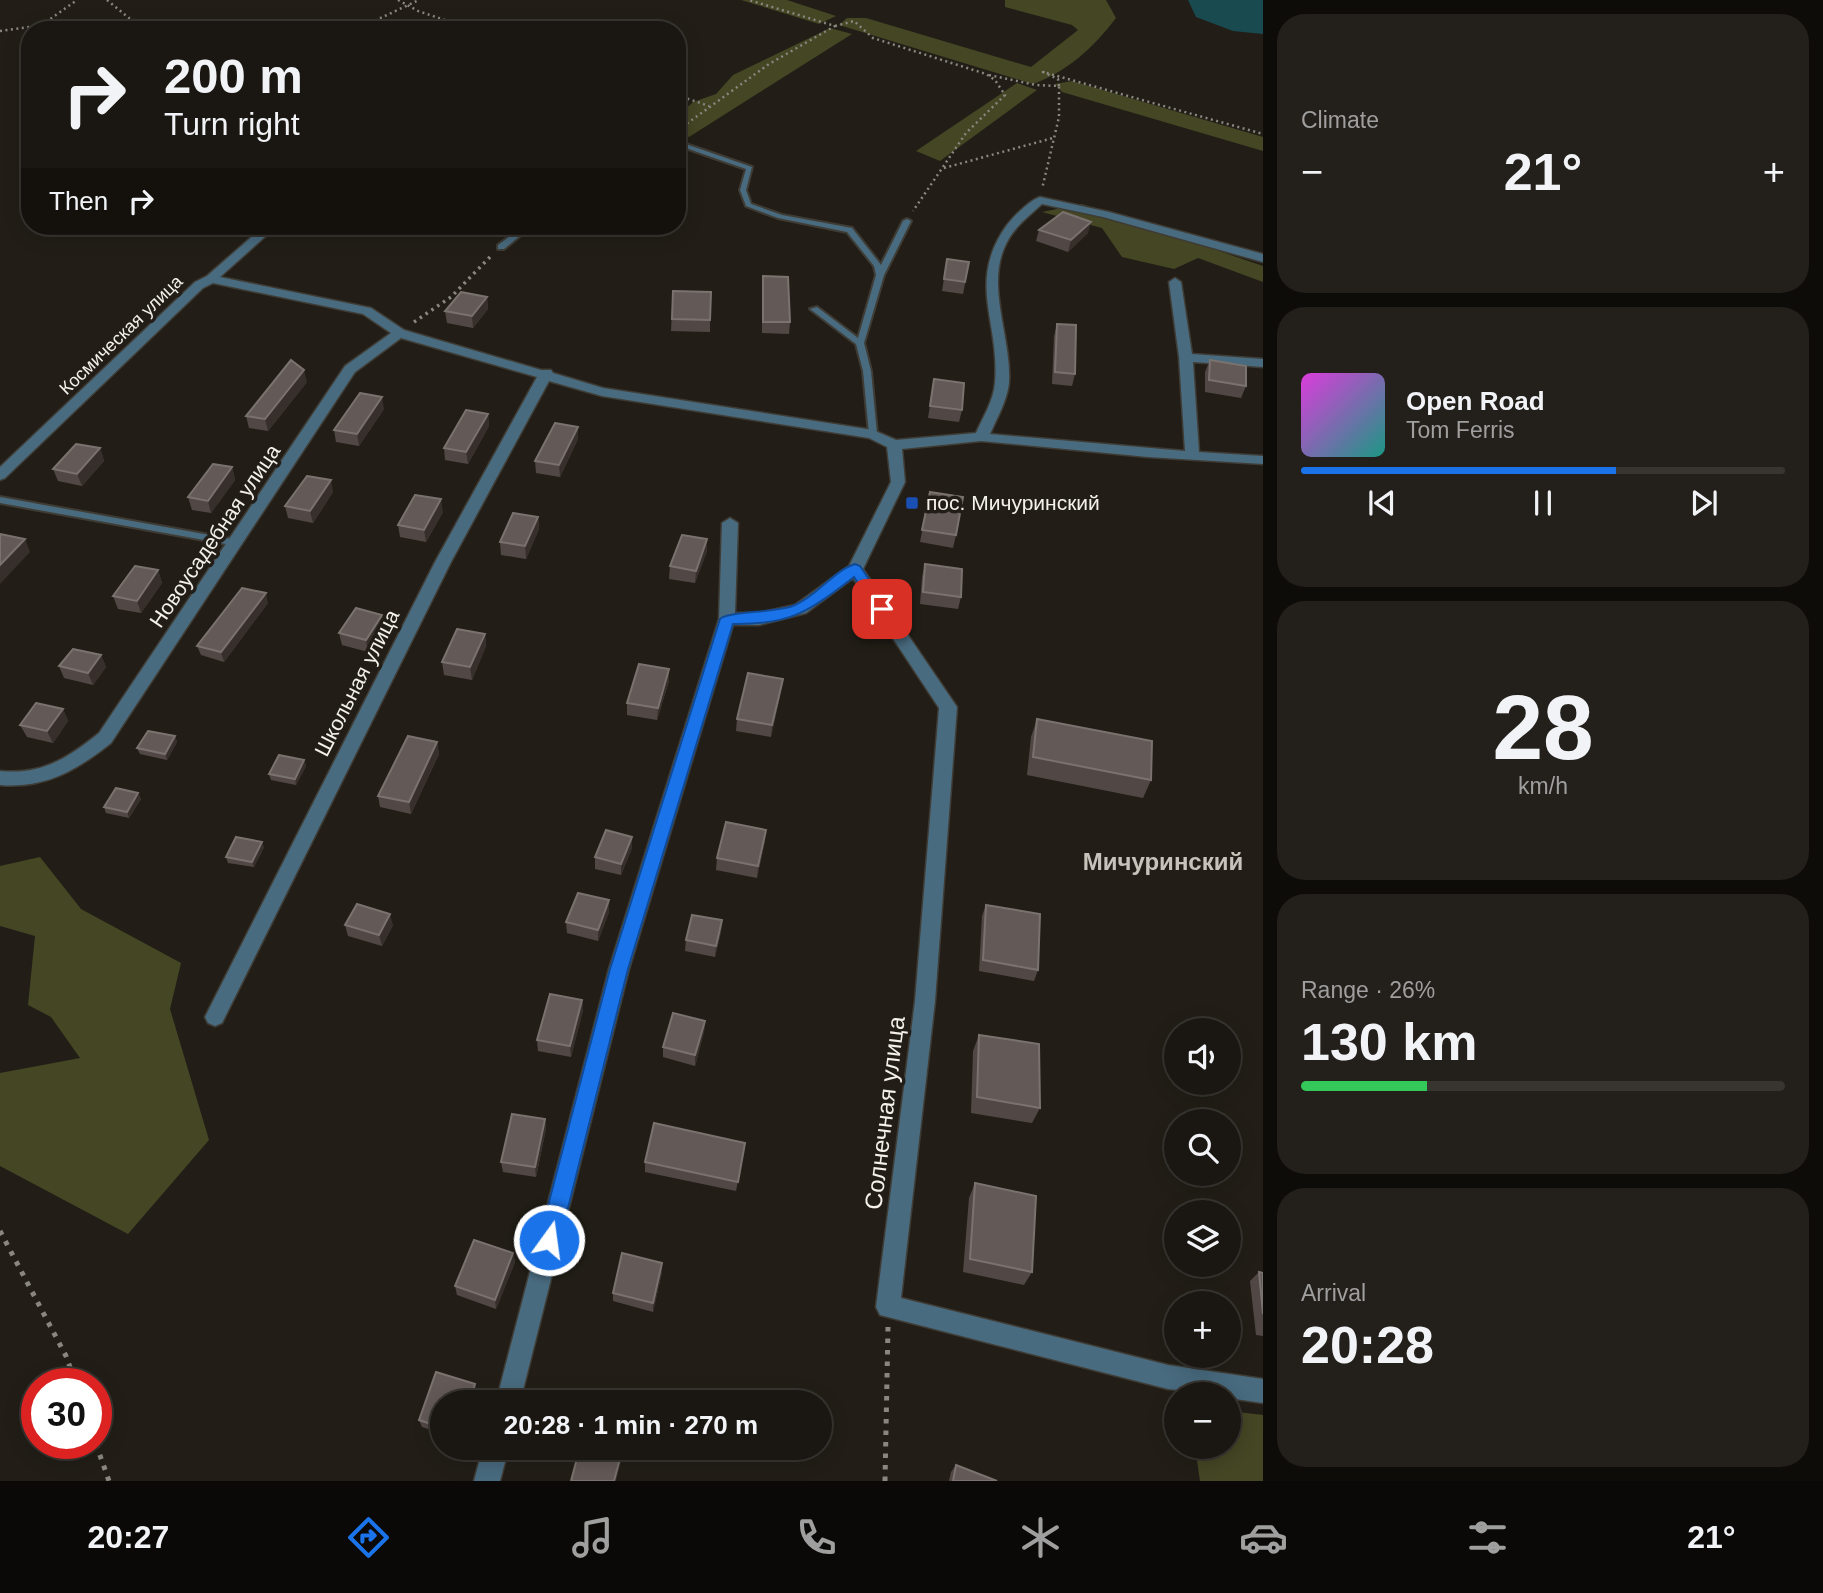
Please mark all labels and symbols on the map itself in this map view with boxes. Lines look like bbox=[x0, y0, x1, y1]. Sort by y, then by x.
street label: Космическая улица bbox=[55, 271, 187, 399]
street label: Новоусадебная улица bbox=[145, 440, 285, 632]
place label: пос. Мичуринский bbox=[926, 491, 1100, 514]
marker: пос. Мичуринский bbox=[904, 495, 920, 511]
pin bbox=[852, 579, 912, 639]
street label: Школьная улица bbox=[310, 605, 404, 760]
district label: Мичуринский bbox=[1083, 848, 1243, 875]
street label: Солнечная улица bbox=[859, 1014, 910, 1211]
position arrow bbox=[512, 1203, 586, 1277]
speed limit sign: 30 bbox=[21, 1368, 112, 1459]

